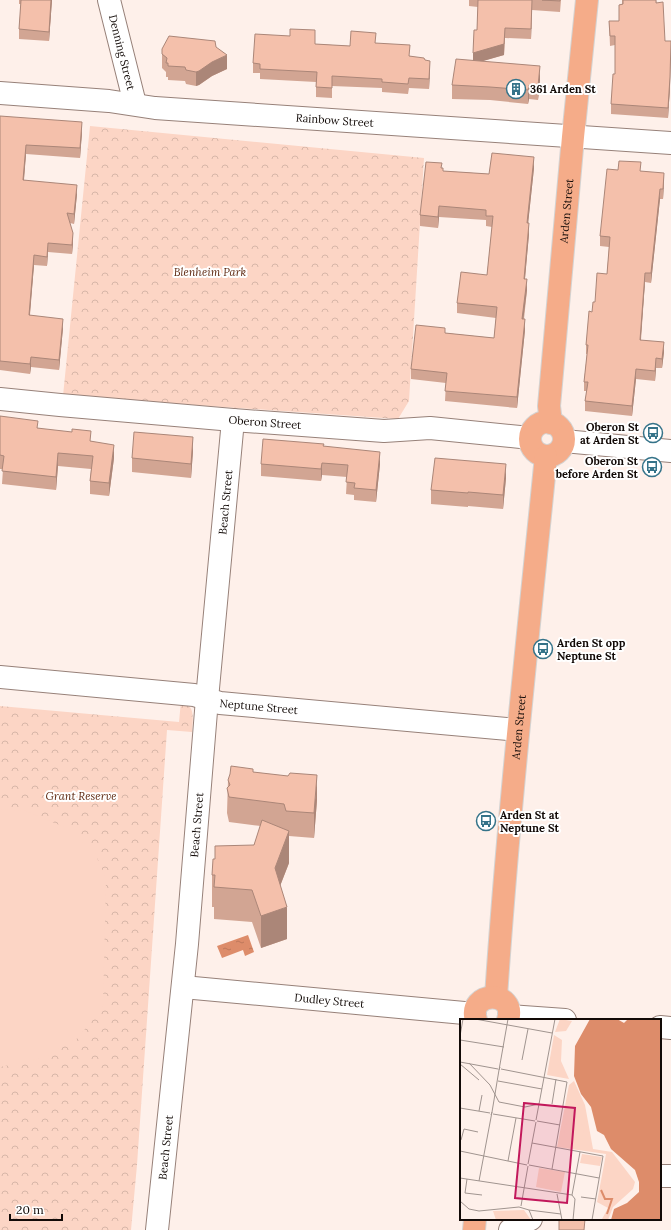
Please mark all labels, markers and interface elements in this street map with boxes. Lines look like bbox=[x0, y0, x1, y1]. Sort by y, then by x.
street label: Denning Street bbox=[106, 13, 138, 92]
building icon: 361 Arden St bbox=[505, 78, 527, 100]
place label: 361 Arden St bbox=[530, 82, 596, 96]
street label: Rainbow Street bbox=[295, 111, 375, 130]
street label: Arden Street bbox=[556, 177, 576, 245]
park label: Blenheim Park bbox=[174, 265, 247, 279]
street label: Oberon Street bbox=[228, 413, 303, 432]
place label: Oberon St at Arden St bbox=[580, 420, 639, 447]
bus stop icon: Oberon St at Arden St bbox=[642, 422, 664, 444]
place label: Oberon St before Arden St bbox=[555, 454, 638, 481]
bus stop icon: Oberon St before Arden St bbox=[641, 456, 663, 478]
street label: Beach Street bbox=[215, 468, 235, 535]
place label: Arden St opp Neptune St bbox=[557, 636, 626, 663]
bus stop icon: Arden St opp Neptune St bbox=[532, 638, 554, 660]
street label: Arden Street bbox=[509, 693, 529, 761]
street label: Neptune Street bbox=[219, 696, 299, 717]
park label: Grant Reserve bbox=[46, 789, 116, 803]
street label: Beach Street bbox=[187, 791, 206, 858]
place label: Arden St at Neptune St bbox=[500, 808, 560, 835]
bus stop icon: Arden St at Neptune St bbox=[475, 810, 497, 832]
street label: Dudley Street bbox=[294, 990, 366, 1011]
inset map bbox=[460, 1019, 661, 1220]
street label: Beach Street bbox=[155, 1114, 176, 1181]
scale bar bbox=[10, 1196, 62, 1222]
text: 20 m bbox=[16, 1202, 44, 1217]

